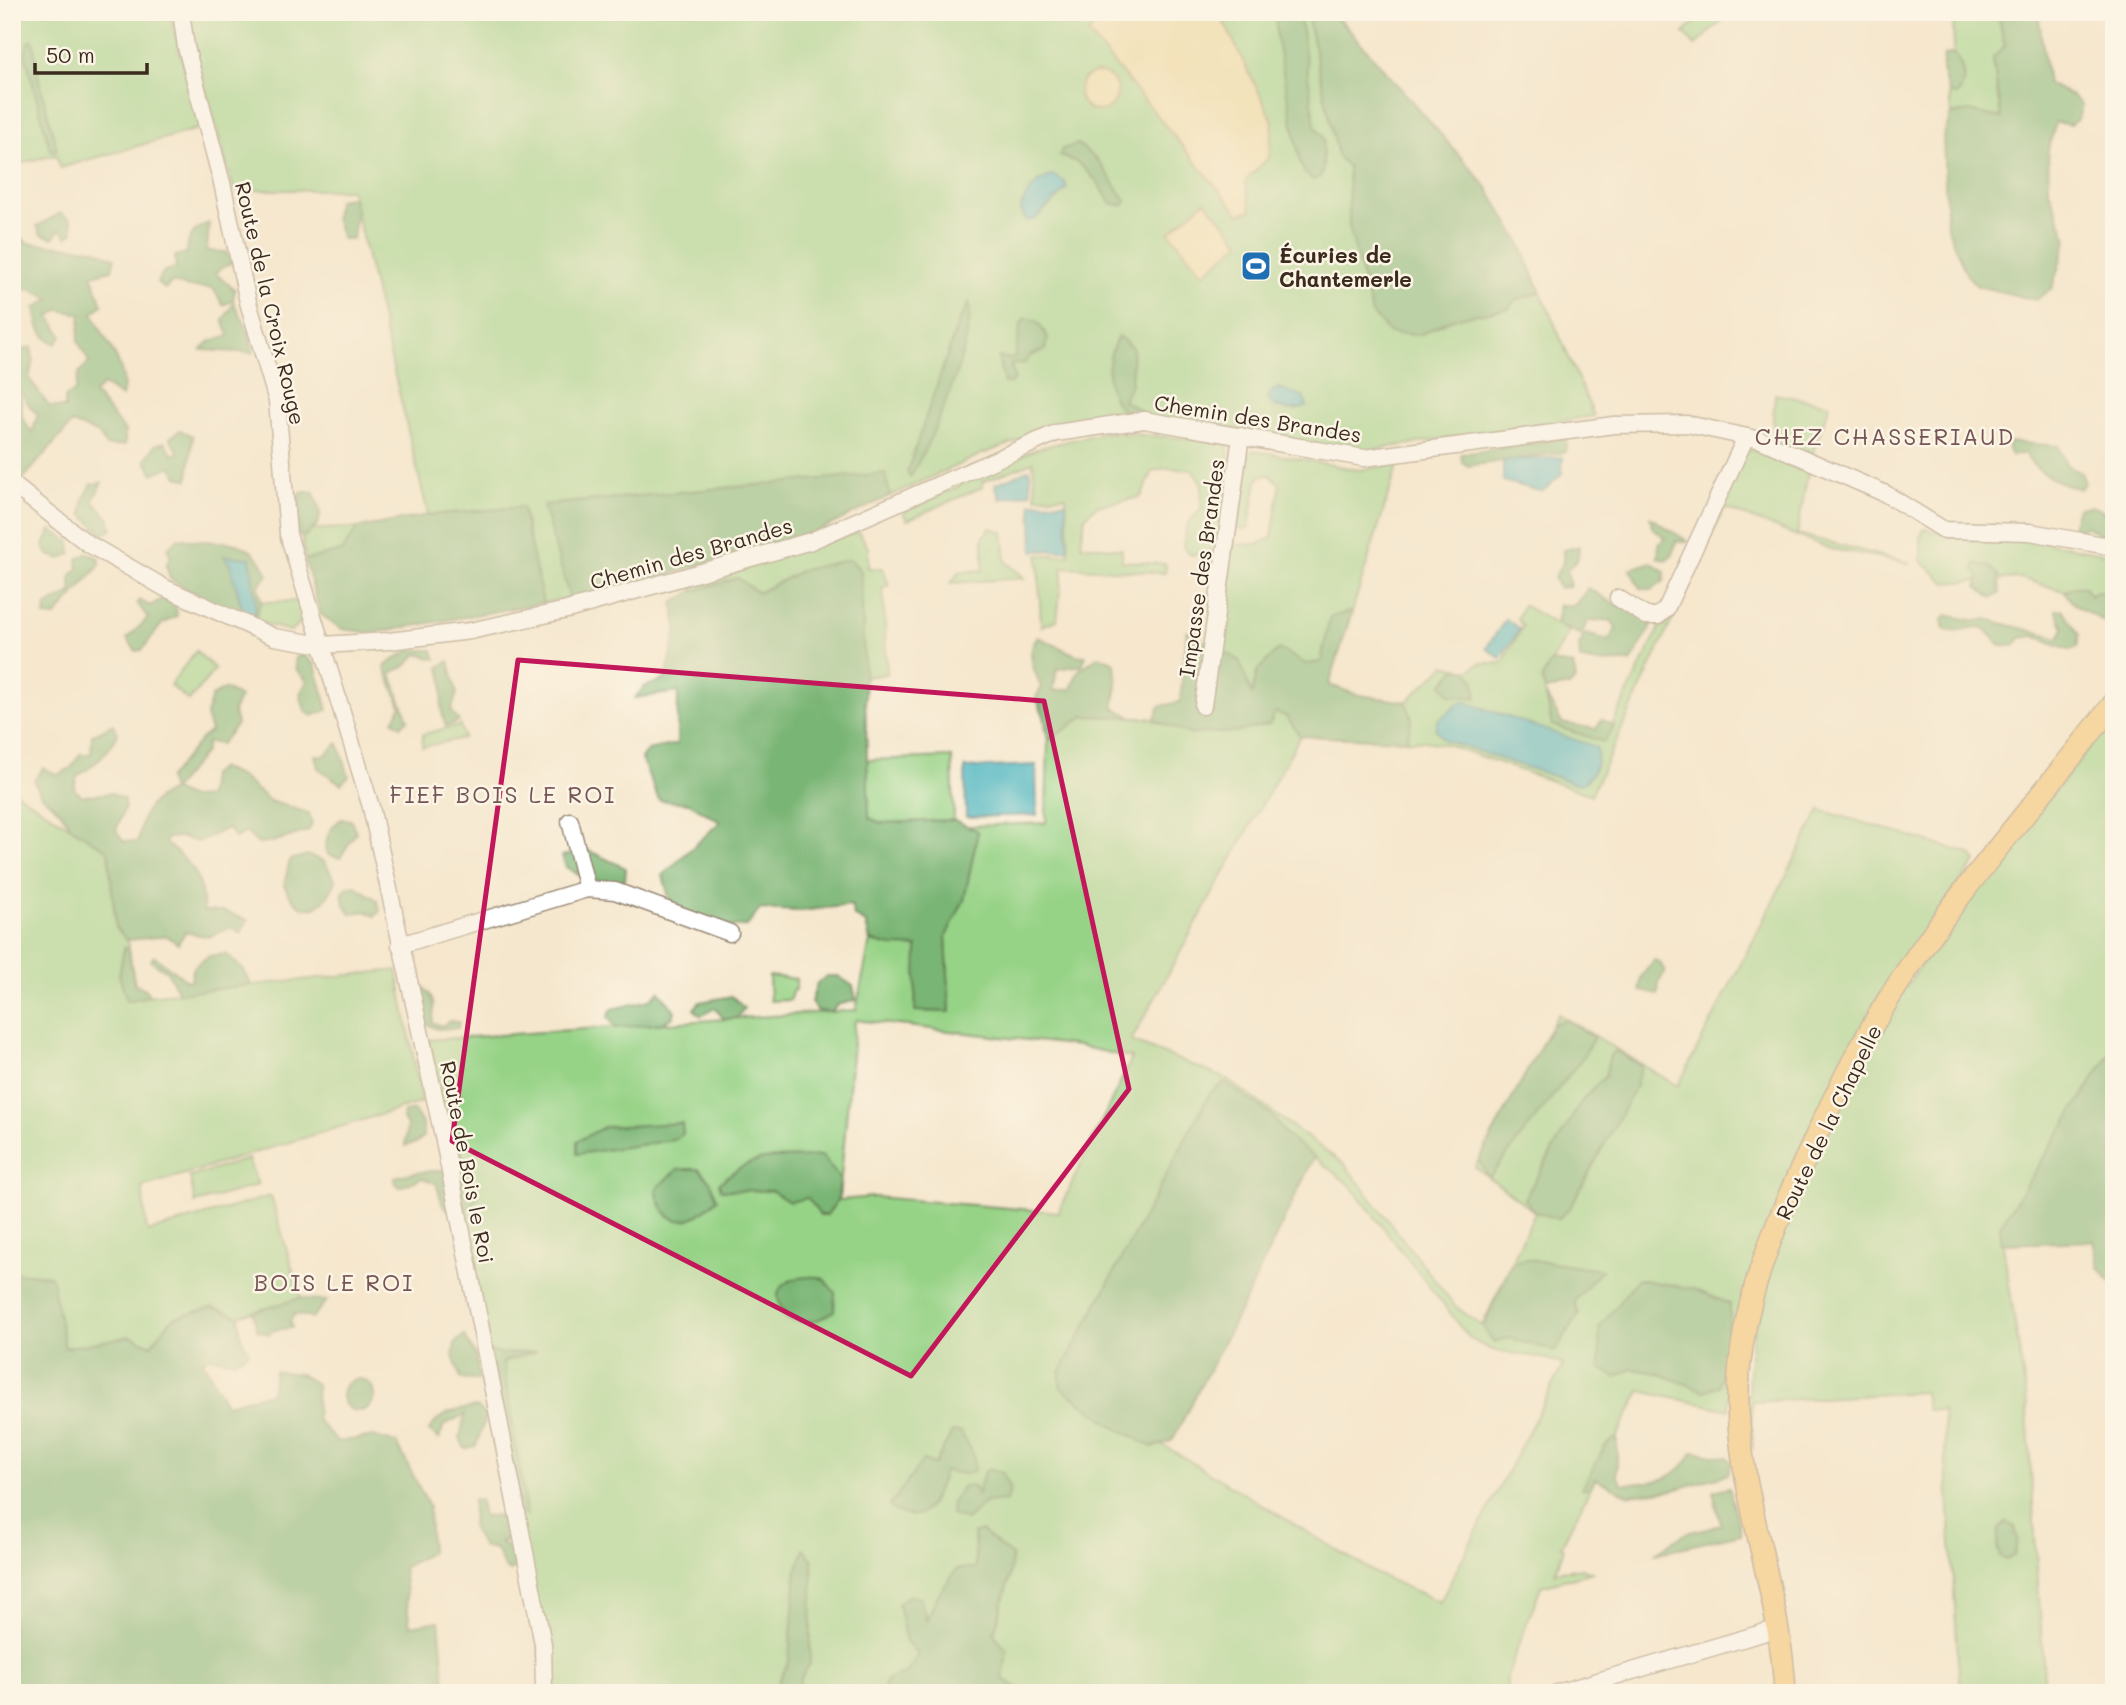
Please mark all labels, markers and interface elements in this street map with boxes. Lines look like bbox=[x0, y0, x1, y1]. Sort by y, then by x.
scale bar bbox=[35, 32, 147, 76]
text: 50 m bbox=[46, 41, 95, 68]
street label: Route de la Croix Rouge bbox=[230, 179, 312, 427]
place label: Écuries de Chantemerle bbox=[1279, 241, 1412, 292]
sports icon: Écuries de Chantemerle bbox=[1239, 249, 1273, 283]
street label: Chemin des Brandes bbox=[1152, 388, 1364, 448]
district label: CHEZ CHASSERIAUD bbox=[1755, 421, 2015, 451]
street label: Impasse des Brandes bbox=[1172, 457, 1230, 679]
street label: Chemin des Brandes bbox=[587, 511, 795, 595]
district label: FIEF BOIS LE ROI bbox=[390, 779, 616, 809]
street label: Route de la Chapelle bbox=[1769, 1020, 1887, 1224]
street label: Route de Bois le Roi bbox=[435, 1059, 501, 1265]
district label: BOIS LE ROI bbox=[254, 1267, 414, 1297]

